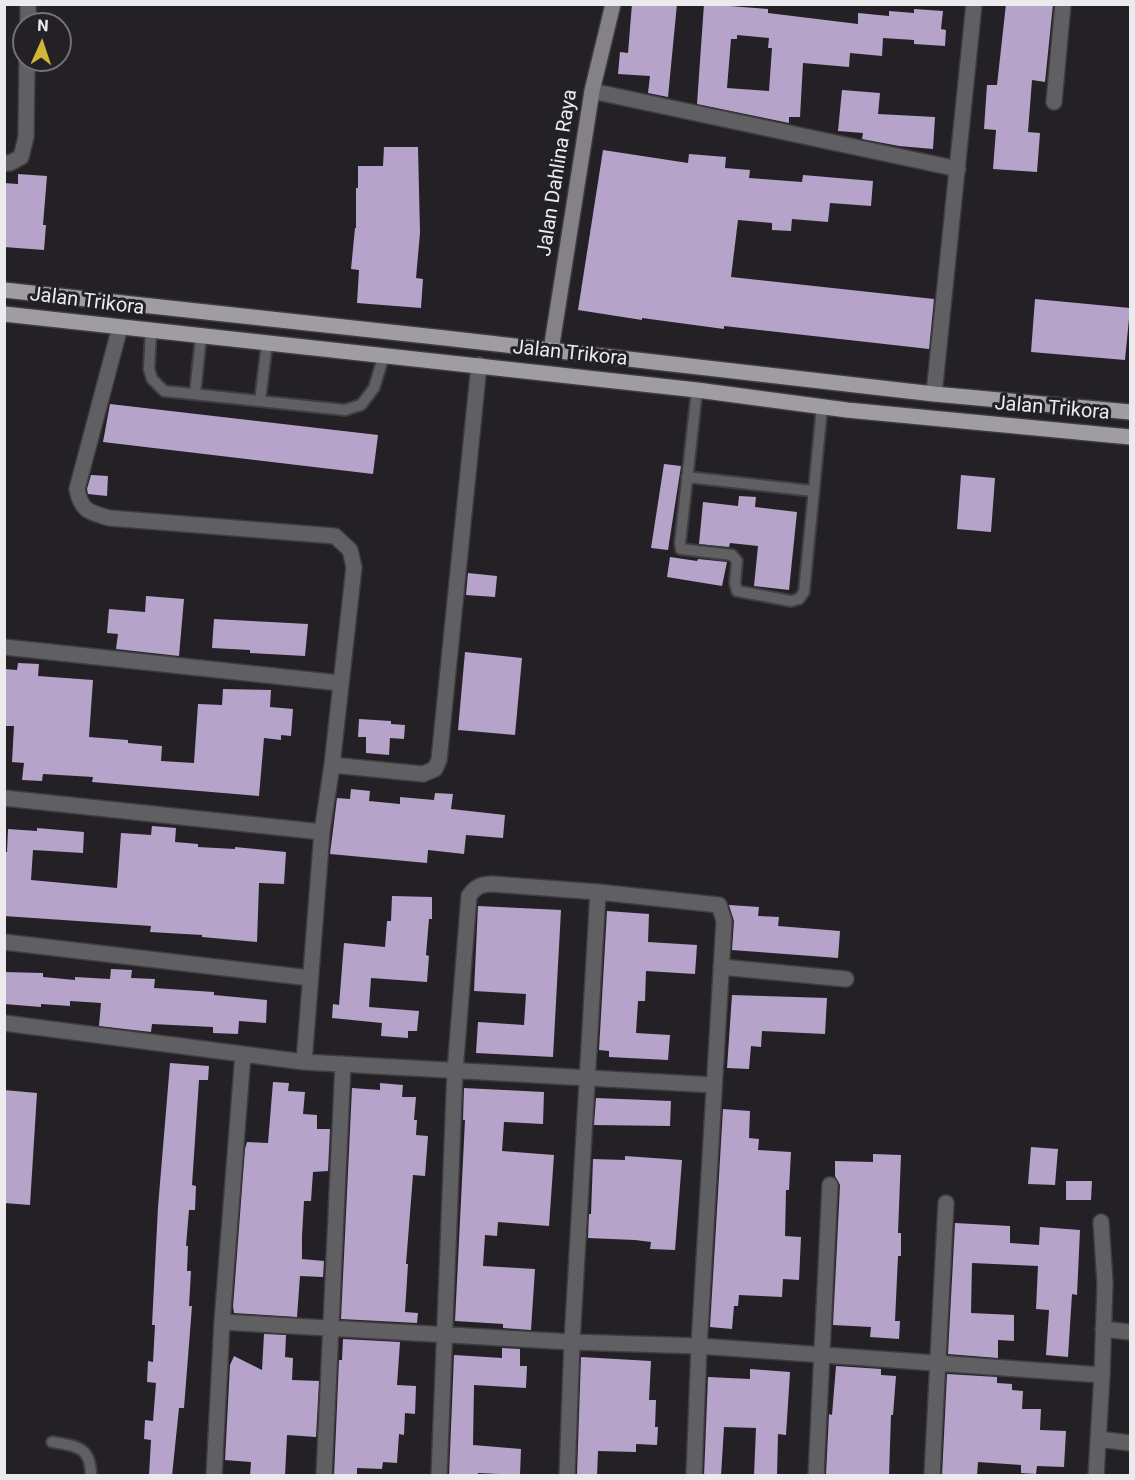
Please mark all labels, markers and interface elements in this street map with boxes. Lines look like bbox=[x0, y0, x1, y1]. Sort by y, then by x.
north arrow bbox=[12, 12, 72, 72]
text: N bbox=[37, 16, 49, 35]
street label: Jalan Dahlina Raya bbox=[533, 88, 583, 258]
street label: Jalan Trikora bbox=[28, 283, 146, 321]
street label: Jalan Trikora bbox=[511, 336, 629, 372]
street label: Jalan Trikora bbox=[994, 392, 1110, 426]

